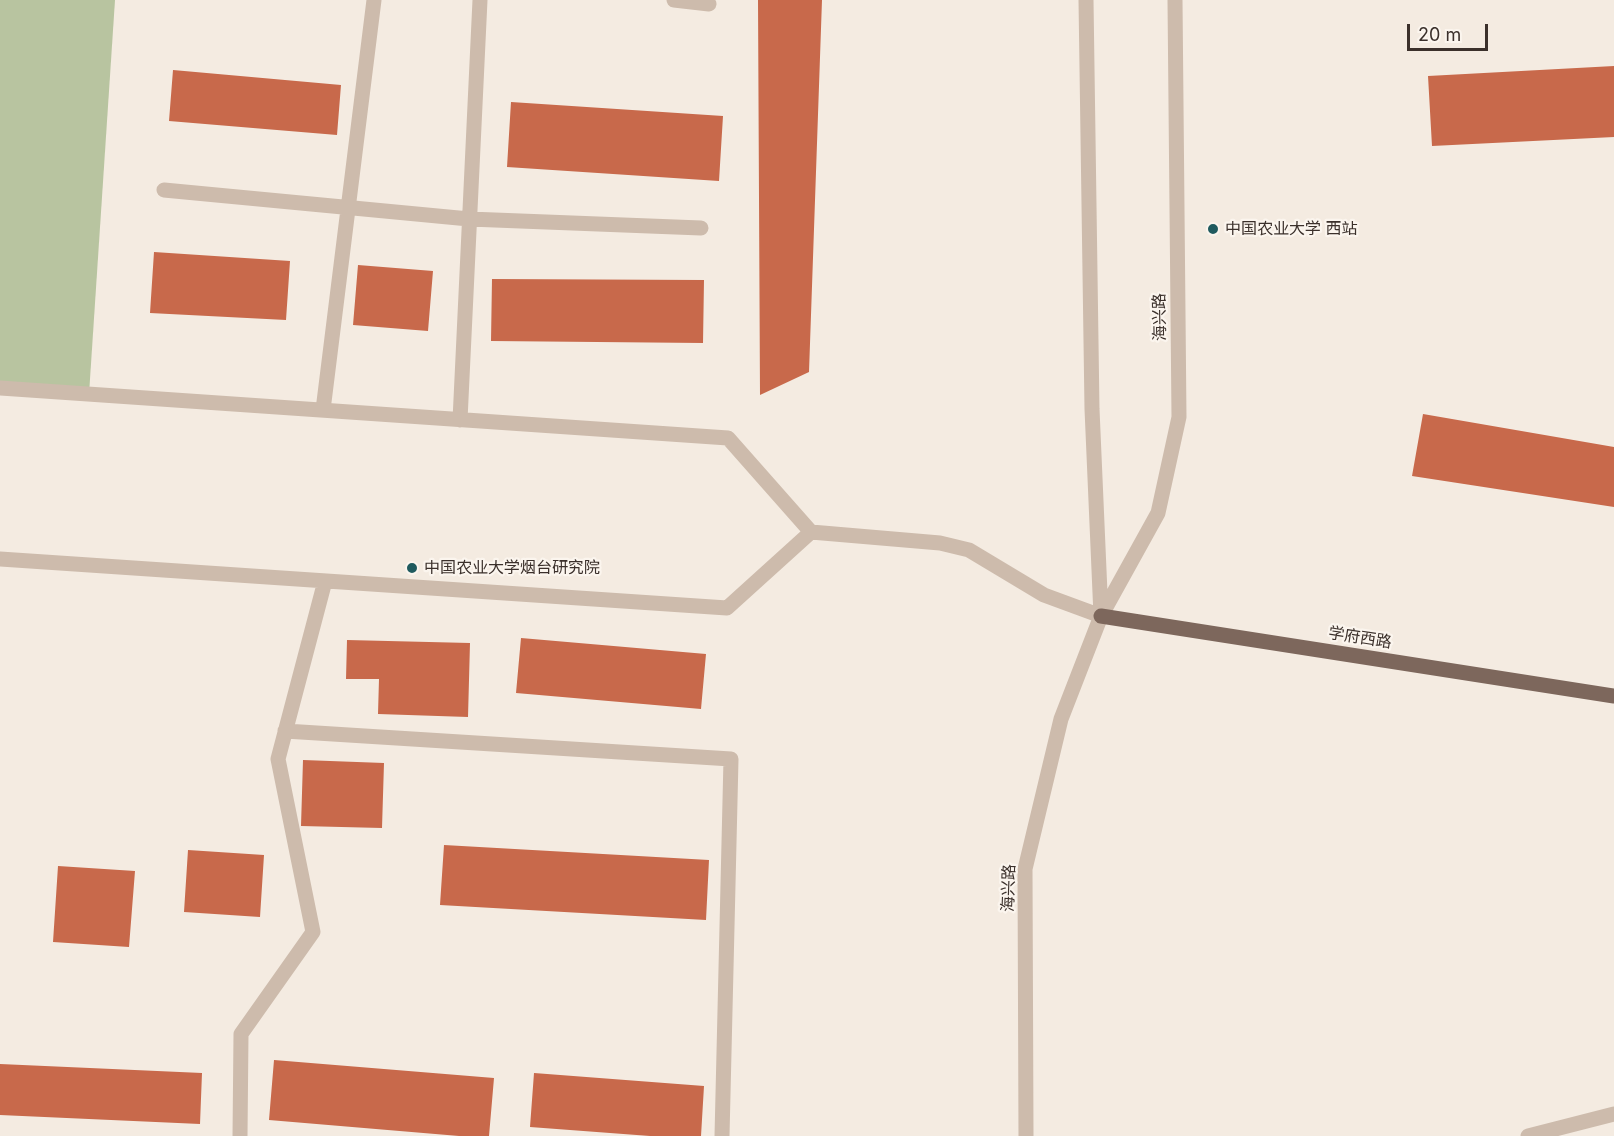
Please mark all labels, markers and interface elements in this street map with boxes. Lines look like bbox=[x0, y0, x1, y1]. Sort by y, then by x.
scale bar bbox=[1410, 12, 1491, 50]
text: 20 m bbox=[1418, 24, 1461, 45]
place label: 中国农业大学 西站 bbox=[1225, 219, 1357, 239]
marker: 中国农业大学 西站 bbox=[1206, 222, 1220, 236]
street label: 海兴路 bbox=[1150, 293, 1170, 341]
place label: 中国农业大学烟台研究院 bbox=[424, 558, 600, 578]
marker: 中国农业大学烟台研究院 bbox=[405, 561, 419, 575]
street label: 学府西路 bbox=[1327, 624, 1393, 652]
street label: 海兴路 bbox=[999, 864, 1019, 912]

